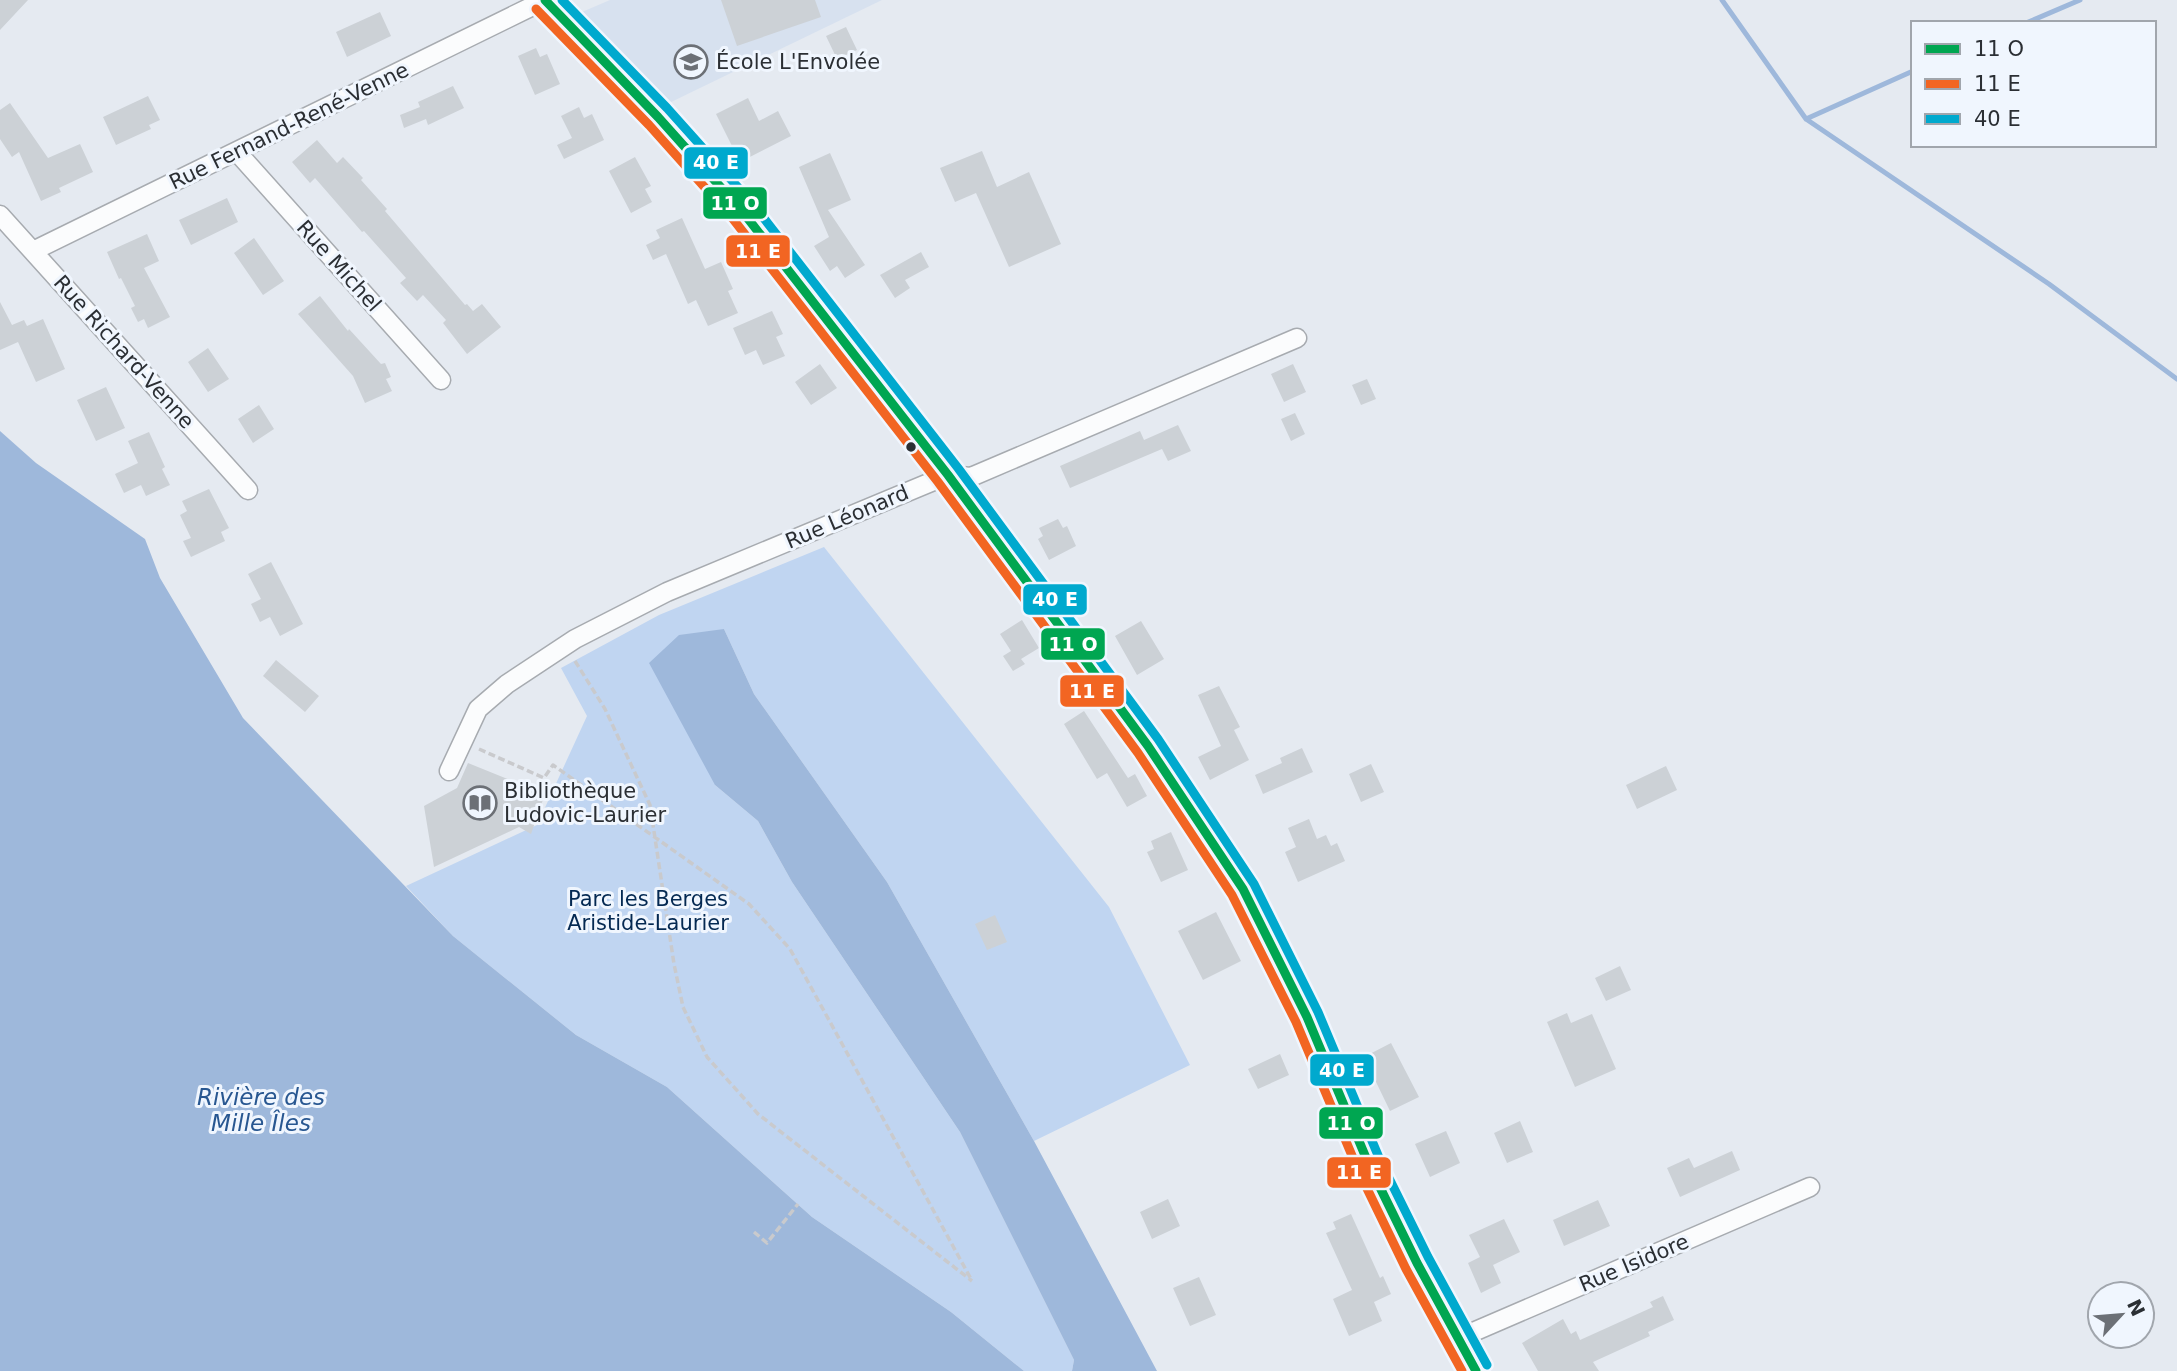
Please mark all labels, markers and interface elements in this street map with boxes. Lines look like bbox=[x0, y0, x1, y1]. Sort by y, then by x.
legend bbox=[1911, 21, 2156, 147]
text: 11 O bbox=[1974, 37, 2024, 61]
school or university icon: École L'Envolée bbox=[672, 43, 710, 81]
place label: École L'Envolée bbox=[716, 49, 880, 74]
street label: Rue Fernand-René-Venne bbox=[165, 57, 413, 195]
text: 11 E bbox=[1974, 72, 2021, 96]
text: 40 E bbox=[1974, 107, 2021, 131]
line badge: 40 E bbox=[683, 146, 749, 180]
text: 40 E bbox=[693, 151, 739, 173]
line badge: 11 O bbox=[702, 186, 768, 220]
text: 11 O bbox=[710, 192, 760, 214]
street label: Rue Michel bbox=[292, 216, 386, 316]
line badge: 11 E bbox=[725, 234, 791, 268]
text: 11 E bbox=[735, 240, 781, 262]
street label: Rue Richard-Venne bbox=[49, 270, 199, 434]
unlabelled marker bbox=[904, 440, 918, 454]
street label: Rue Léonard bbox=[782, 480, 912, 554]
line badge: 40 E bbox=[1022, 583, 1088, 616]
text: 40 E bbox=[1032, 588, 1078, 610]
line badge: 11 O bbox=[1040, 627, 1106, 661]
text: 11 O bbox=[1048, 633, 1098, 655]
line badge: 11 E bbox=[1059, 674, 1125, 708]
text: 11 E bbox=[1069, 680, 1115, 702]
place label: Bibliothèque Ludovic-Laurier bbox=[504, 779, 666, 827]
library icon: Bibliothèque Ludovic-Laurier bbox=[461, 784, 499, 822]
park label: Parc les Berges Aristide-Laurier bbox=[567, 887, 729, 935]
line badge: 40 E bbox=[1309, 1053, 1375, 1087]
text: 40 E bbox=[1319, 1059, 1365, 1081]
water label: Rivière des Mille Îles bbox=[197, 1084, 325, 1136]
line badge: 11 O bbox=[1318, 1106, 1384, 1140]
text: 11 O bbox=[1326, 1112, 1376, 1134]
line badge: 11 E bbox=[1326, 1156, 1392, 1189]
text: 11 E bbox=[1336, 1161, 1382, 1183]
street label: Rue Isidore bbox=[1576, 1229, 1692, 1297]
north arrow bbox=[2086, 1280, 2156, 1350]
text: N bbox=[2123, 1296, 2150, 1320]

